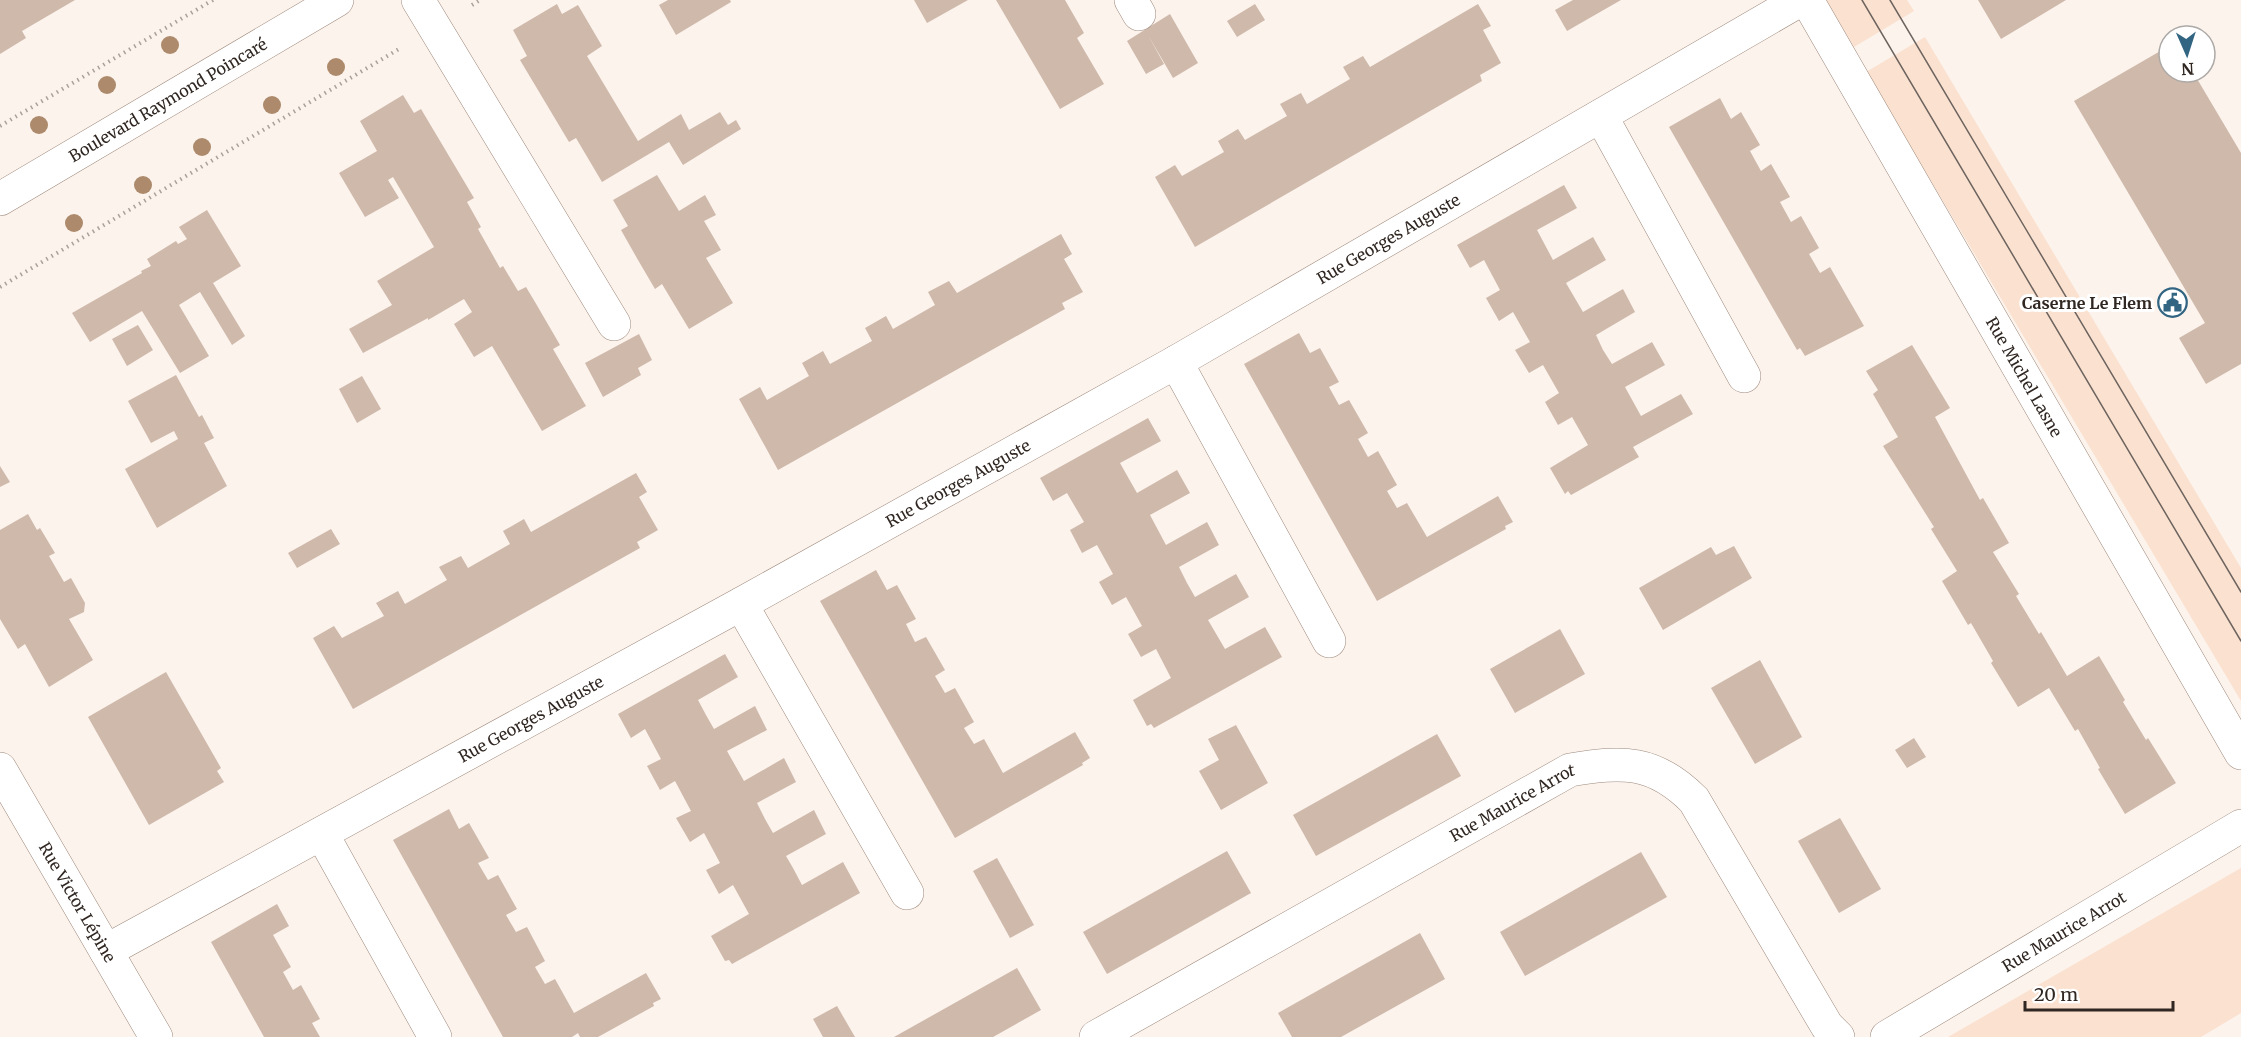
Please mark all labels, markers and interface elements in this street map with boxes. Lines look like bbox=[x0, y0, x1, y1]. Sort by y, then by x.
north arrow bbox=[2157, 24, 2217, 84]
street label: Boulevard Raymond Poincaré bbox=[65, 34, 271, 166]
text: N bbox=[2181, 59, 2195, 79]
street label: Rue Georges Auguste bbox=[1313, 189, 1464, 288]
public building icon: Caserne Le Flem bbox=[2157, 287, 2189, 319]
place label: Caserne Le Flem bbox=[2022, 293, 2152, 313]
street label: Rue Michel Lasne bbox=[1982, 313, 2067, 440]
street label: Rue Georges Auguste bbox=[882, 435, 1034, 531]
street label: Rue Georges Auguste bbox=[455, 671, 607, 767]
street label: Rue Maurice Arrot bbox=[1446, 759, 1577, 846]
street label: Rue Victor Lépine bbox=[35, 839, 120, 966]
street label: Rue Maurice Arrot bbox=[1998, 887, 2130, 976]
scale bar bbox=[2025, 974, 2174, 1012]
text: 20 m bbox=[2034, 983, 2078, 1006]

